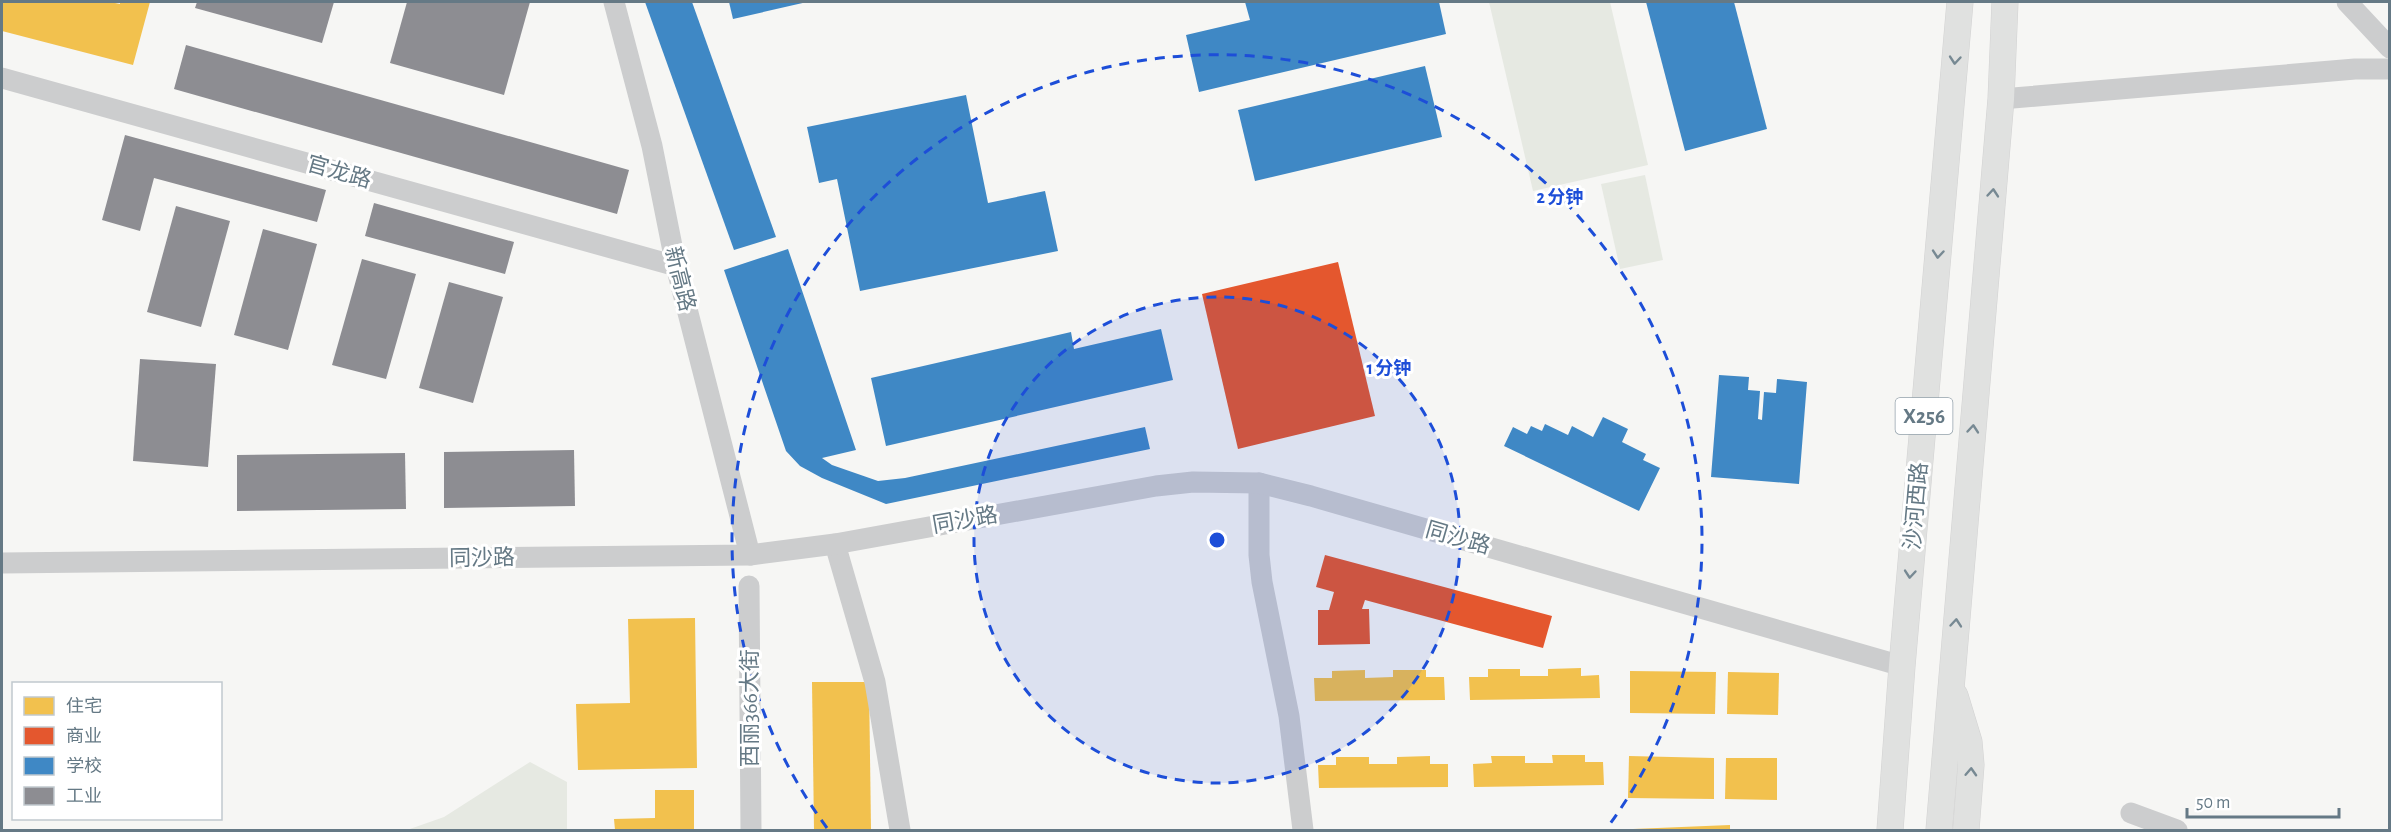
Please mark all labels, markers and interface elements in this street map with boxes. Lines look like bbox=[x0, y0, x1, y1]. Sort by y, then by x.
one-way arrow bbox=[1949, 55, 1962, 64]
street label: 官龙路 bbox=[304, 151, 374, 192]
text: 2 分钟 bbox=[1536, 187, 1584, 207]
one-way arrow bbox=[1986, 188, 1999, 198]
street label: 新高路 bbox=[661, 244, 700, 314]
one-way arrow bbox=[1932, 249, 1945, 259]
text: 1 分钟 bbox=[1366, 358, 1412, 378]
road number: X256 bbox=[1896, 398, 1952, 434]
one-way arrow bbox=[1966, 425, 1979, 434]
street label: 沙河西路 bbox=[1900, 461, 1931, 551]
street label: 同沙路 bbox=[930, 502, 999, 537]
street label: 同沙路 bbox=[1423, 517, 1493, 558]
centre of rings bbox=[1207, 530, 1227, 550]
street label: 同沙路 bbox=[449, 545, 515, 570]
one-way arrow bbox=[1904, 569, 1917, 578]
one-way arrow bbox=[1949, 619, 1962, 628]
street label: 西丽366大街 bbox=[738, 649, 761, 767]
legend bbox=[12, 682, 222, 820]
text: 住宅 bbox=[66, 696, 102, 716]
text: 商业 bbox=[66, 726, 102, 746]
text: 学校 bbox=[66, 756, 102, 776]
one-way arrow bbox=[1964, 768, 1977, 777]
scale bar bbox=[2187, 781, 2338, 819]
text: 工业 bbox=[66, 787, 102, 806]
text: 50 m bbox=[2196, 794, 2230, 812]

